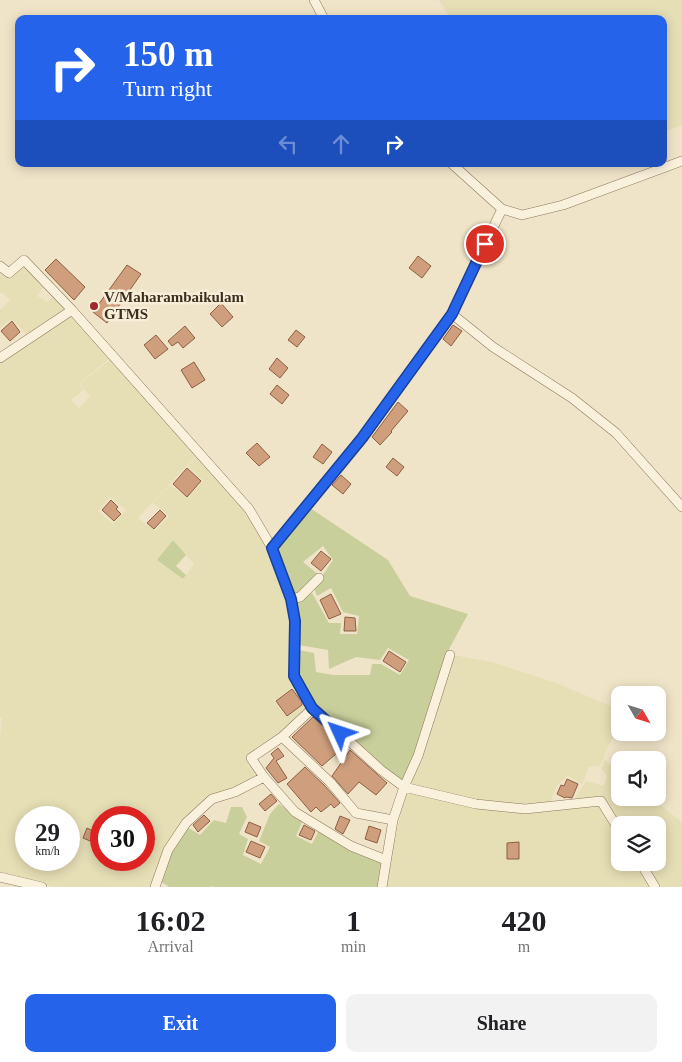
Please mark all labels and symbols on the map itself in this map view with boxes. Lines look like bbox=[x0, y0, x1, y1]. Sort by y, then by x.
pin bbox=[464, 223, 506, 265]
place label: V/Maharambaikulam GTMS bbox=[104, 289, 245, 322]
marker: V/Maharambaikulam GTMS bbox=[88, 300, 100, 312]
north arrow bbox=[611, 686, 666, 741]
position arrow bbox=[313, 706, 365, 758]
speed limit sign: 30 bbox=[90, 806, 155, 871]

